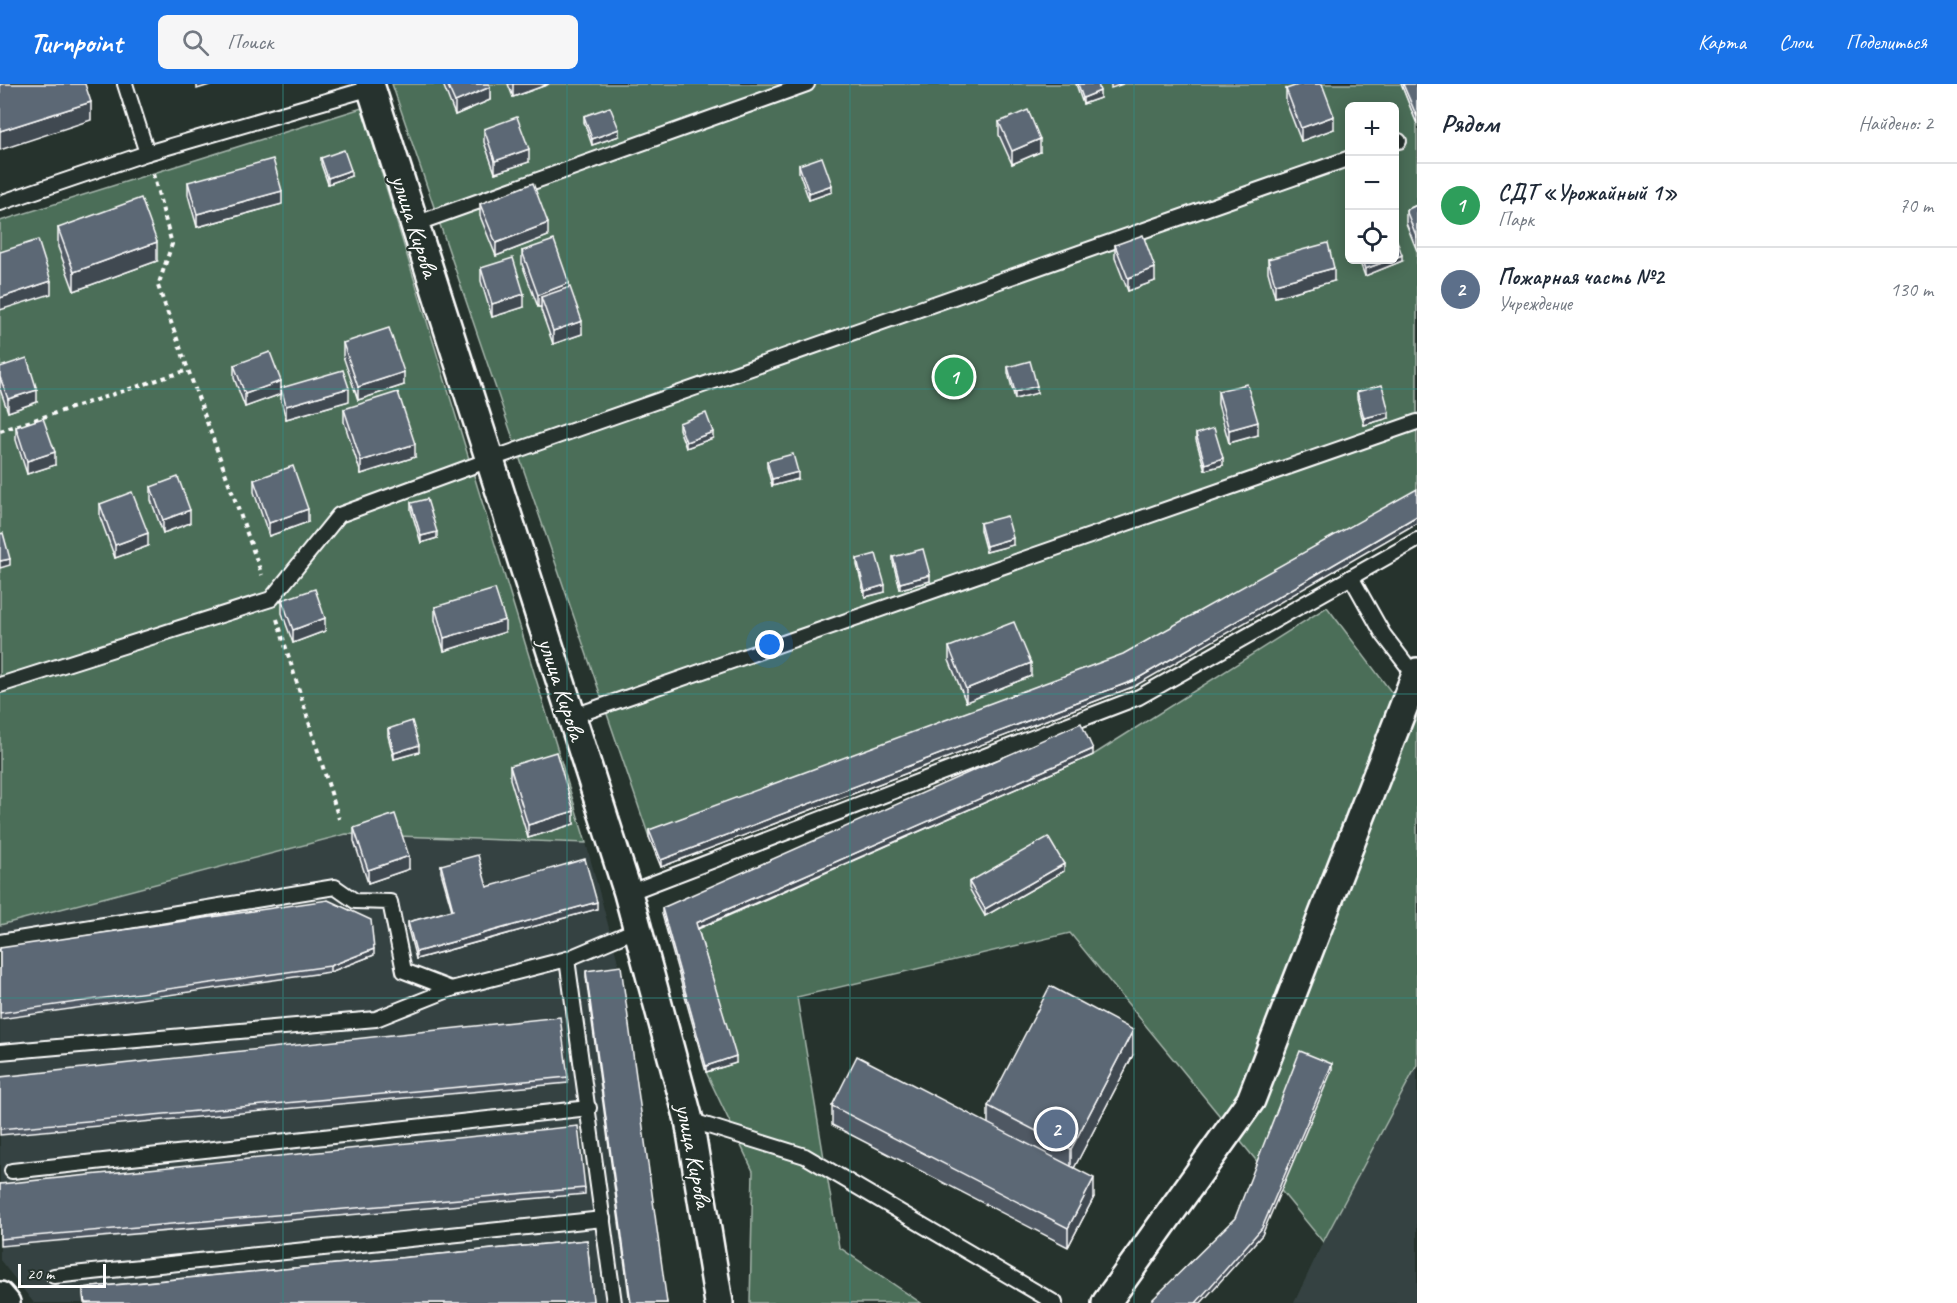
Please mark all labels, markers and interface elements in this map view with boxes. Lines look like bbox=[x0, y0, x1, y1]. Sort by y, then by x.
search box bbox=[158, 15, 578, 69]
text: Turnpoint bbox=[30, 25, 122, 60]
icon: search bbox=[179, 26, 212, 59]
text: Поиск bbox=[227, 28, 273, 56]
text: Карта bbox=[1698, 29, 1746, 55]
text: Слои bbox=[1779, 29, 1813, 55]
text: Поделиться bbox=[1846, 29, 1927, 55]
map controls bbox=[1345, 102, 1399, 264]
button: + bbox=[1345, 102, 1399, 156]
text: Рядом bbox=[1441, 107, 1499, 140]
text: Найдено: 2 bbox=[1858, 111, 1933, 136]
button: − bbox=[1345, 156, 1399, 210]
street label: улица Кирова bbox=[384, 169, 446, 283]
text: СДТ «Урожайный 1» bbox=[1498, 179, 1677, 207]
text: 1 bbox=[1456, 193, 1465, 218]
text: 70 m bbox=[1899, 193, 1933, 218]
text: Парк bbox=[1498, 207, 1534, 232]
button: locate bbox=[1345, 210, 1399, 264]
text: Пожарная часть №2 bbox=[1498, 263, 1664, 291]
text: 2 bbox=[1456, 277, 1465, 302]
text: 130 m bbox=[1890, 277, 1933, 302]
text: Учреждение bbox=[1498, 291, 1572, 316]
pin: 1 bbox=[934, 354, 974, 400]
your location bbox=[755, 630, 784, 659]
street label: улица Кирова bbox=[531, 632, 593, 746]
street label: улица Кирова bbox=[669, 1099, 719, 1213]
pin: 2 bbox=[1036, 1106, 1076, 1152]
scale bar bbox=[18, 1261, 106, 1288]
text: 20 m bbox=[27, 1264, 54, 1284]

